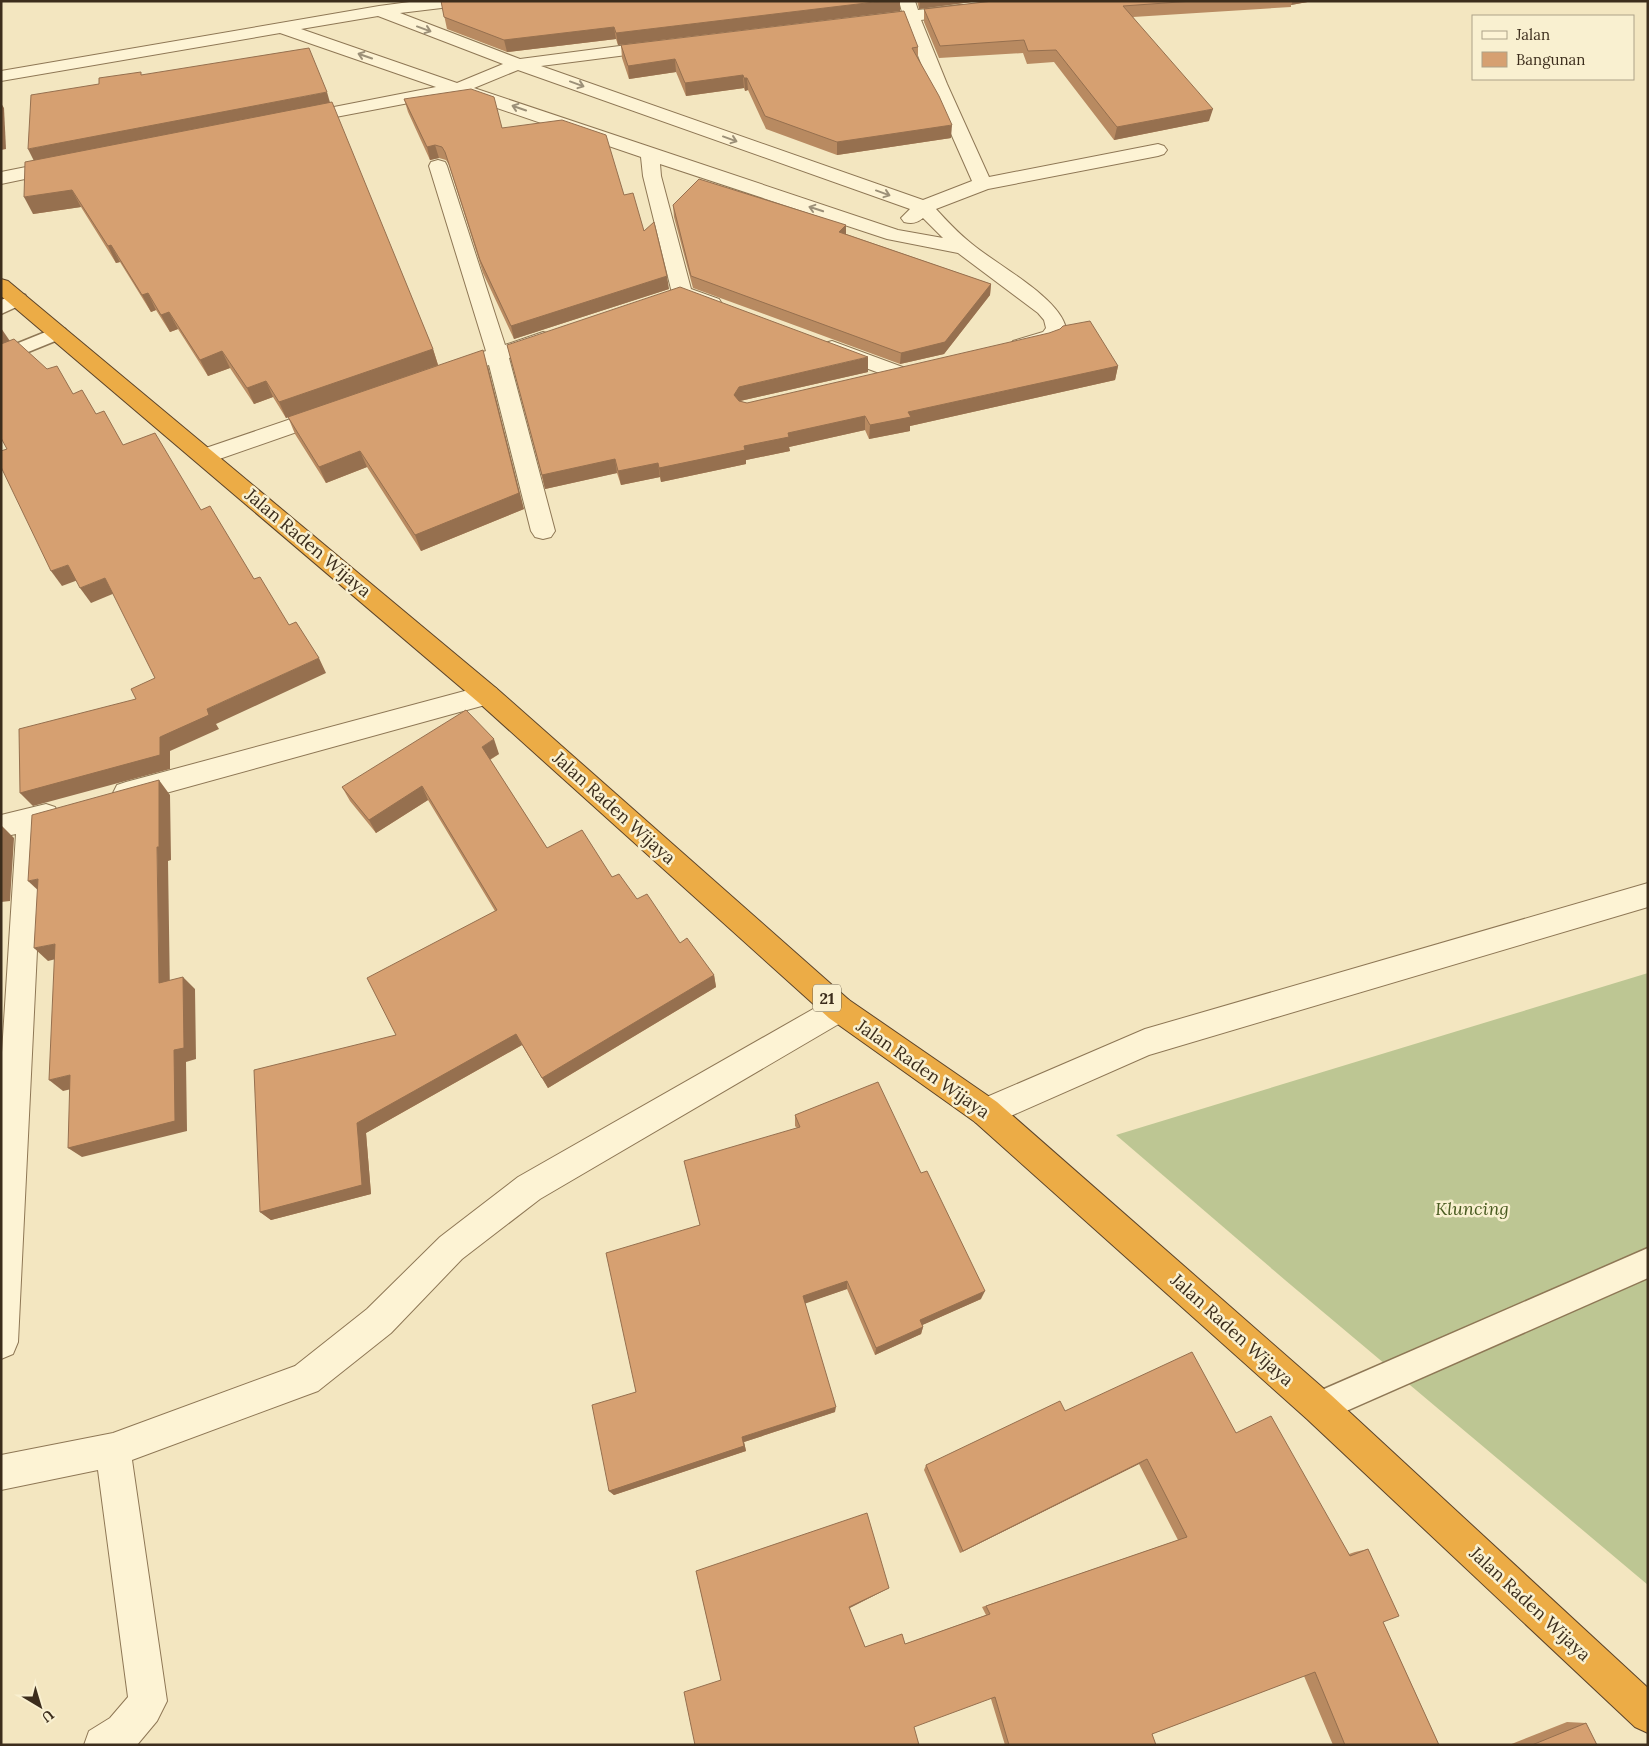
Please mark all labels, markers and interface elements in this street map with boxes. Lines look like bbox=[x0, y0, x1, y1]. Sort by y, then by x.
legend bbox=[1472, 15, 1634, 80]
one-way arrow bbox=[416, 24, 431, 34]
text: Jalan bbox=[1515, 25, 1550, 44]
text: Bangunan bbox=[1516, 50, 1585, 69]
one-way arrow bbox=[357, 51, 373, 60]
one-way arrow bbox=[569, 80, 584, 89]
one-way arrow bbox=[511, 103, 527, 113]
one-way arrow bbox=[722, 135, 737, 144]
one-way arrow bbox=[875, 189, 890, 198]
one-way arrow bbox=[809, 204, 824, 213]
street label: Jalan Raden Wijaya bbox=[240, 483, 376, 602]
street label: Jalan Raden Wijaya bbox=[547, 746, 681, 869]
road number: 21 bbox=[813, 984, 841, 1011]
street label: Jalan Raden Wijaya bbox=[851, 1013, 994, 1123]
park label: Kluncing bbox=[1435, 1197, 1509, 1220]
street label: Jalan Raden Wijaya bbox=[1165, 1268, 1299, 1391]
street label: Jalan Raden Wijaya bbox=[1464, 1541, 1596, 1666]
north arrow bbox=[15, 1681, 65, 1731]
text: U bbox=[38, 1706, 58, 1727]

